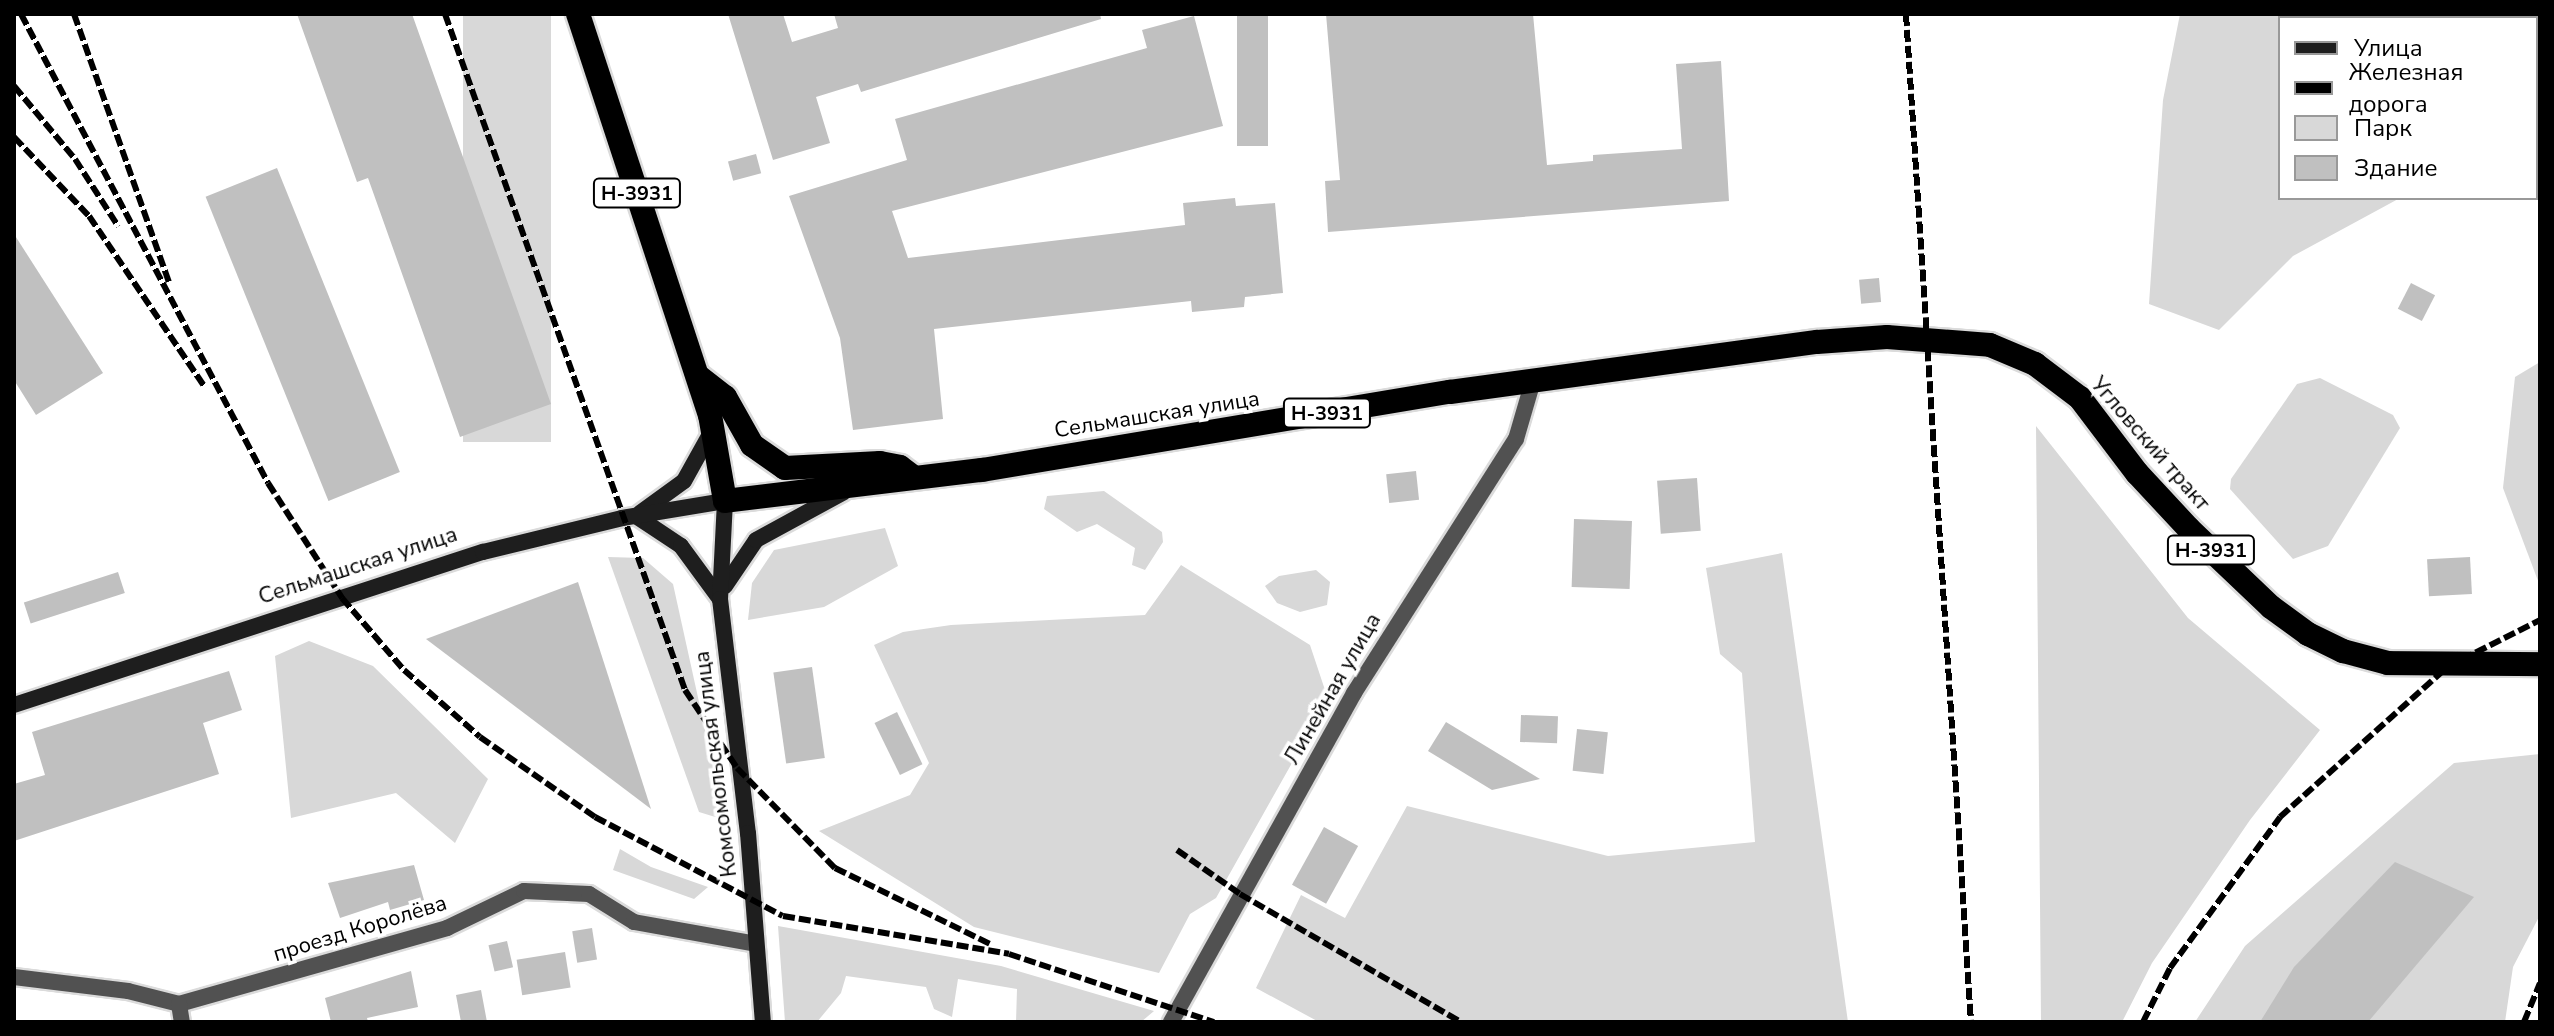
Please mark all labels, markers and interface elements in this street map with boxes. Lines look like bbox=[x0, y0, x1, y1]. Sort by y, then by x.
legend bbox=[2278, 16, 2538, 200]
text: Улица bbox=[2354, 32, 2423, 64]
text: Железная дорога bbox=[2349, 56, 2463, 120]
text: Парк bbox=[2354, 112, 2412, 144]
text: Здание bbox=[2354, 152, 2438, 184]
road number: Н-3931 bbox=[591, 177, 683, 209]
street label: Угловский тракт bbox=[2085, 372, 2215, 516]
street label: Сельмашская улица bbox=[1052, 386, 1262, 444]
road number: Н-3931 bbox=[1281, 397, 1373, 429]
street label: Сельмашская улица bbox=[255, 521, 461, 611]
road number: Н-3931 bbox=[2165, 534, 2257, 566]
street label: Линейная улица bbox=[1279, 609, 1387, 769]
street label: Комсомольская улица bbox=[689, 649, 743, 879]
street label: проезд Королёва bbox=[270, 890, 450, 968]

